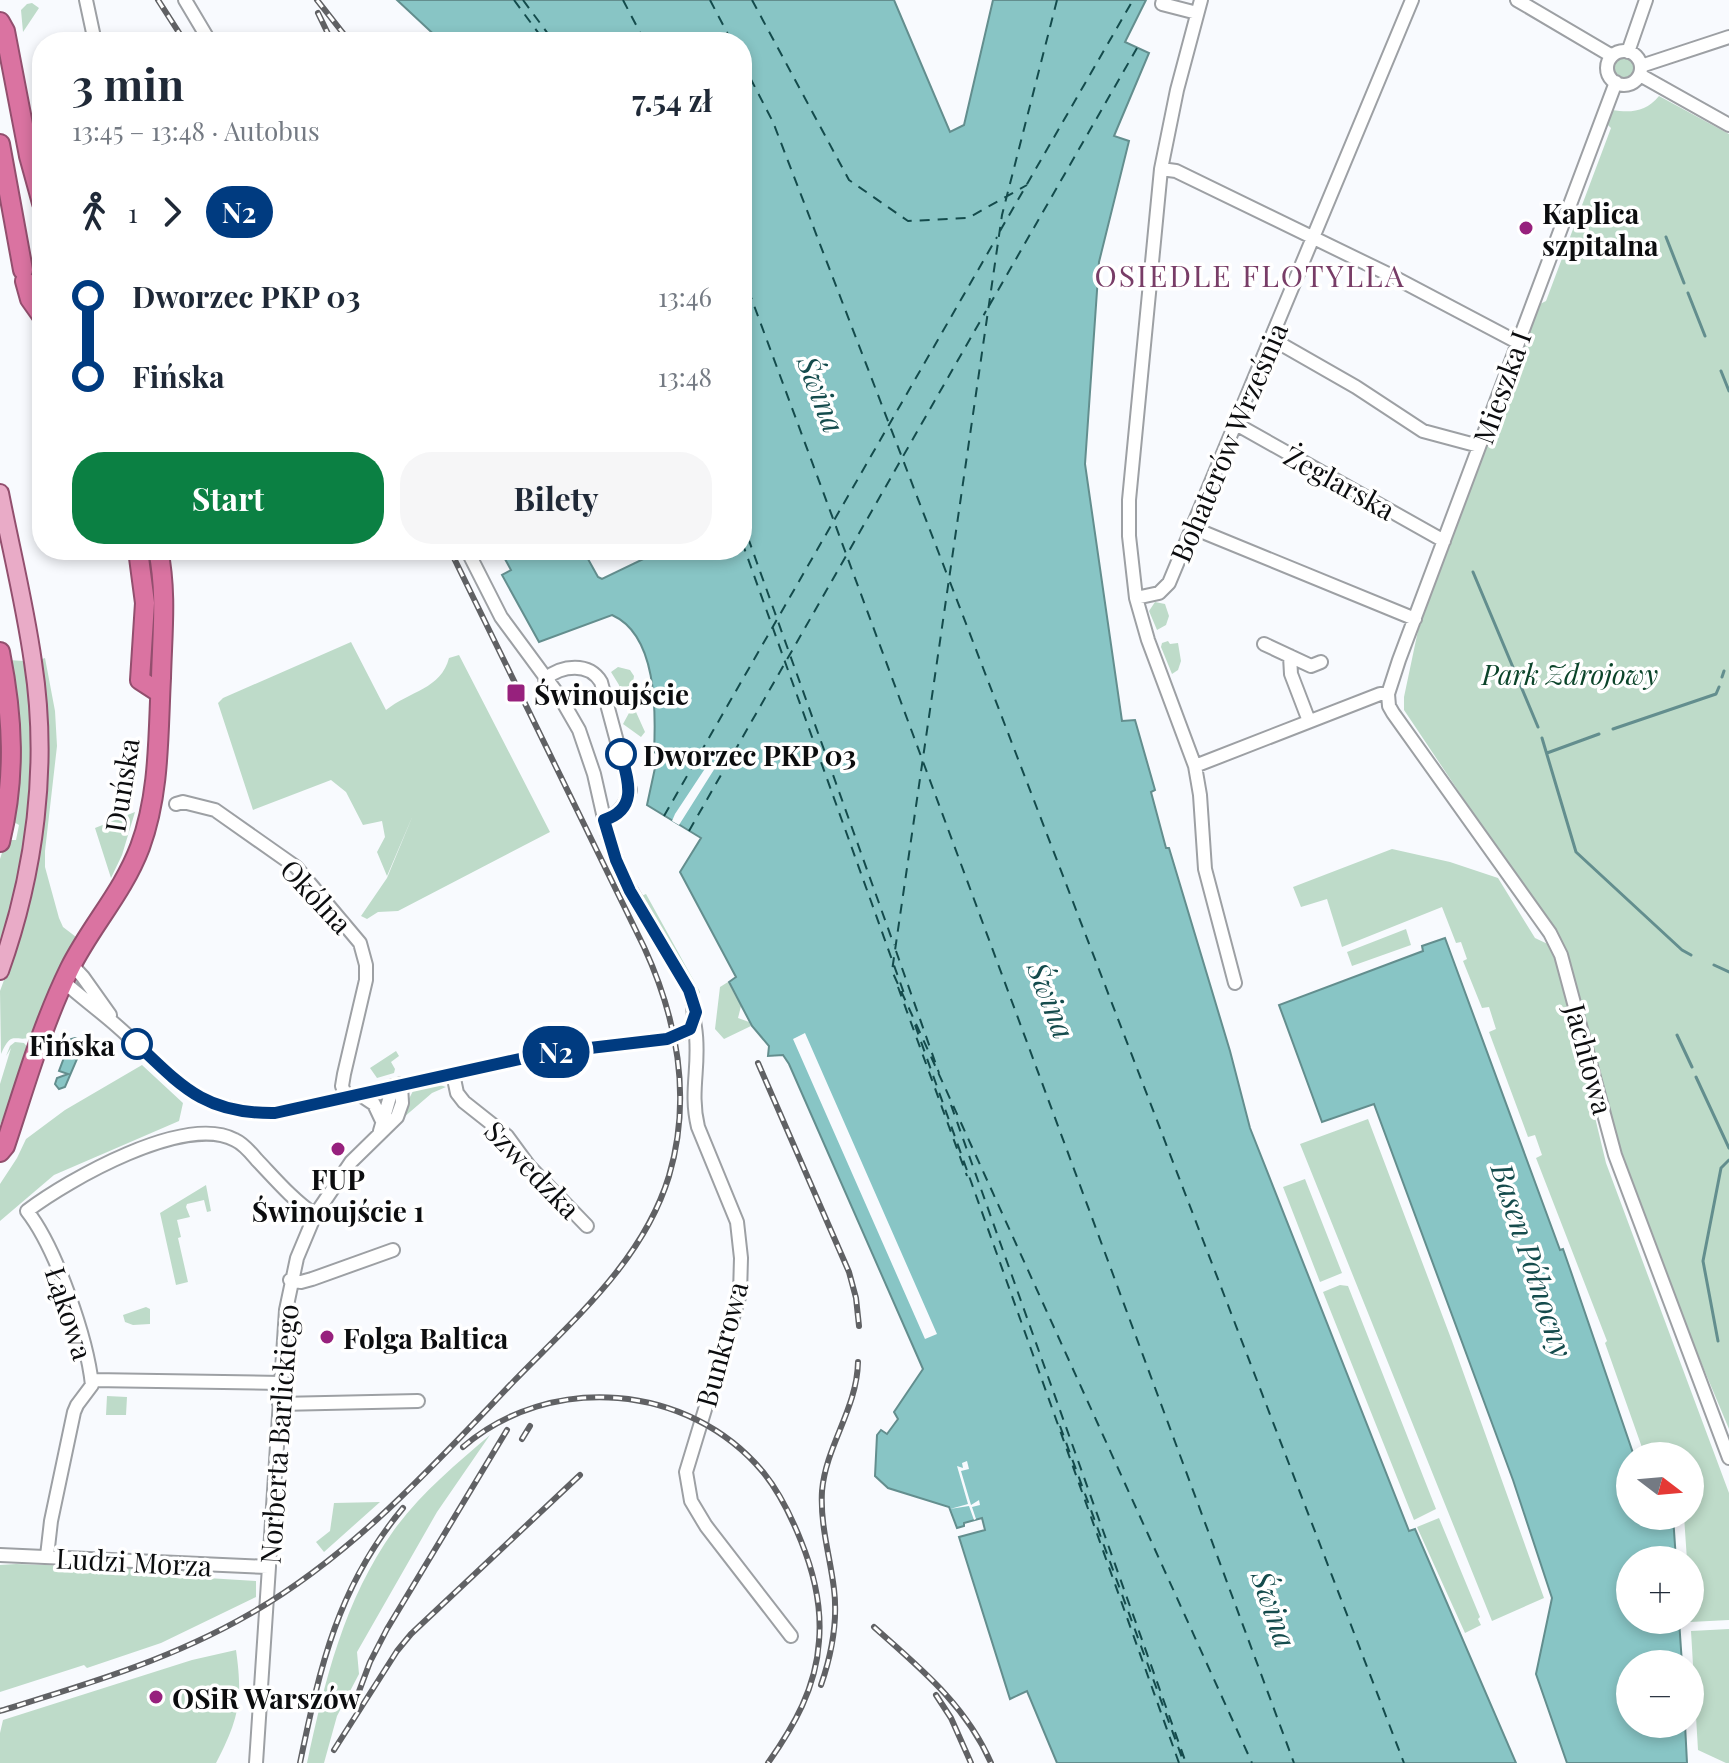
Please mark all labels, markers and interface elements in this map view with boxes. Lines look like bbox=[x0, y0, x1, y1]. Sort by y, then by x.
text: 3 min bbox=[72, 53, 184, 112]
text: 7.54 zł bbox=[632, 80, 712, 120]
text: 13:45 – 13:48 · Autobus bbox=[72, 113, 320, 148]
icon: walk bbox=[72, 190, 116, 234]
icon: forward bbox=[150, 190, 194, 234]
text: N2 bbox=[222, 193, 257, 230]
place label: Kaplica szpitalna bbox=[1542, 194, 1659, 263]
text: 1 bbox=[128, 195, 138, 230]
marker: Kaplica szpitalna bbox=[1517, 219, 1535, 237]
district label: OSIEDLE FLOTYLLA bbox=[1094, 255, 1406, 295]
text: Dworzec PKP 03 bbox=[132, 276, 360, 316]
text: 13:46 bbox=[658, 279, 712, 314]
street label: Bohaterów Września bbox=[1161, 317, 1295, 567]
street label: Mieszka I bbox=[1463, 325, 1539, 449]
water label: Świna bbox=[789, 349, 855, 438]
text: Fińska bbox=[132, 356, 224, 396]
text: 13:48 bbox=[658, 359, 712, 394]
street label: Żeglarska bbox=[1278, 436, 1402, 528]
button: Start bbox=[72, 452, 384, 544]
button: Bilety bbox=[400, 452, 712, 544]
park label: Park Zdrojowy bbox=[1481, 655, 1658, 692]
place label: Świnoujście bbox=[534, 675, 689, 712]
marker: Świnoujście bbox=[505, 682, 527, 704]
street label: Duńska bbox=[95, 735, 147, 835]
place label: Dworzec PKP 03 bbox=[643, 736, 856, 773]
marker: Dworzec PKP 03 bbox=[606, 739, 636, 769]
street label: Okólna bbox=[273, 851, 361, 941]
water label: Świna bbox=[1019, 955, 1085, 1044]
street label: Jachtowa bbox=[1557, 999, 1622, 1118]
place label: Fińska bbox=[29, 1026, 115, 1063]
line badge: N2 bbox=[520, 1026, 592, 1078]
marker: Fińska bbox=[122, 1029, 152, 1059]
text: N2 bbox=[539, 1033, 573, 1070]
street label: Szwedzka bbox=[477, 1112, 589, 1226]
marker: FUP Świnoujście 1 bbox=[329, 1140, 347, 1158]
water label: Basen Północny bbox=[1482, 1157, 1583, 1362]
place label: FUP Świnoujście 1 bbox=[252, 1160, 424, 1229]
street label: Łąkowa bbox=[38, 1262, 102, 1364]
street label: Bunkrowa bbox=[687, 1277, 755, 1411]
street label: Norberta Barlickiego bbox=[250, 1303, 306, 1565]
place label: Folga Baltica bbox=[343, 1319, 509, 1356]
marker: Folga Baltica bbox=[318, 1328, 336, 1346]
north arrow bbox=[1616, 1442, 1704, 1530]
map controls bbox=[1616, 1442, 1704, 1738]
street label: Ludzi Morza bbox=[55, 1538, 213, 1584]
button: + bbox=[1616, 1546, 1704, 1634]
water label: Świna bbox=[1243, 1564, 1307, 1653]
button: − bbox=[1616, 1650, 1704, 1738]
place label: OSiR Warszów bbox=[172, 1679, 361, 1716]
marker: OSiR Warszów bbox=[147, 1688, 165, 1706]

